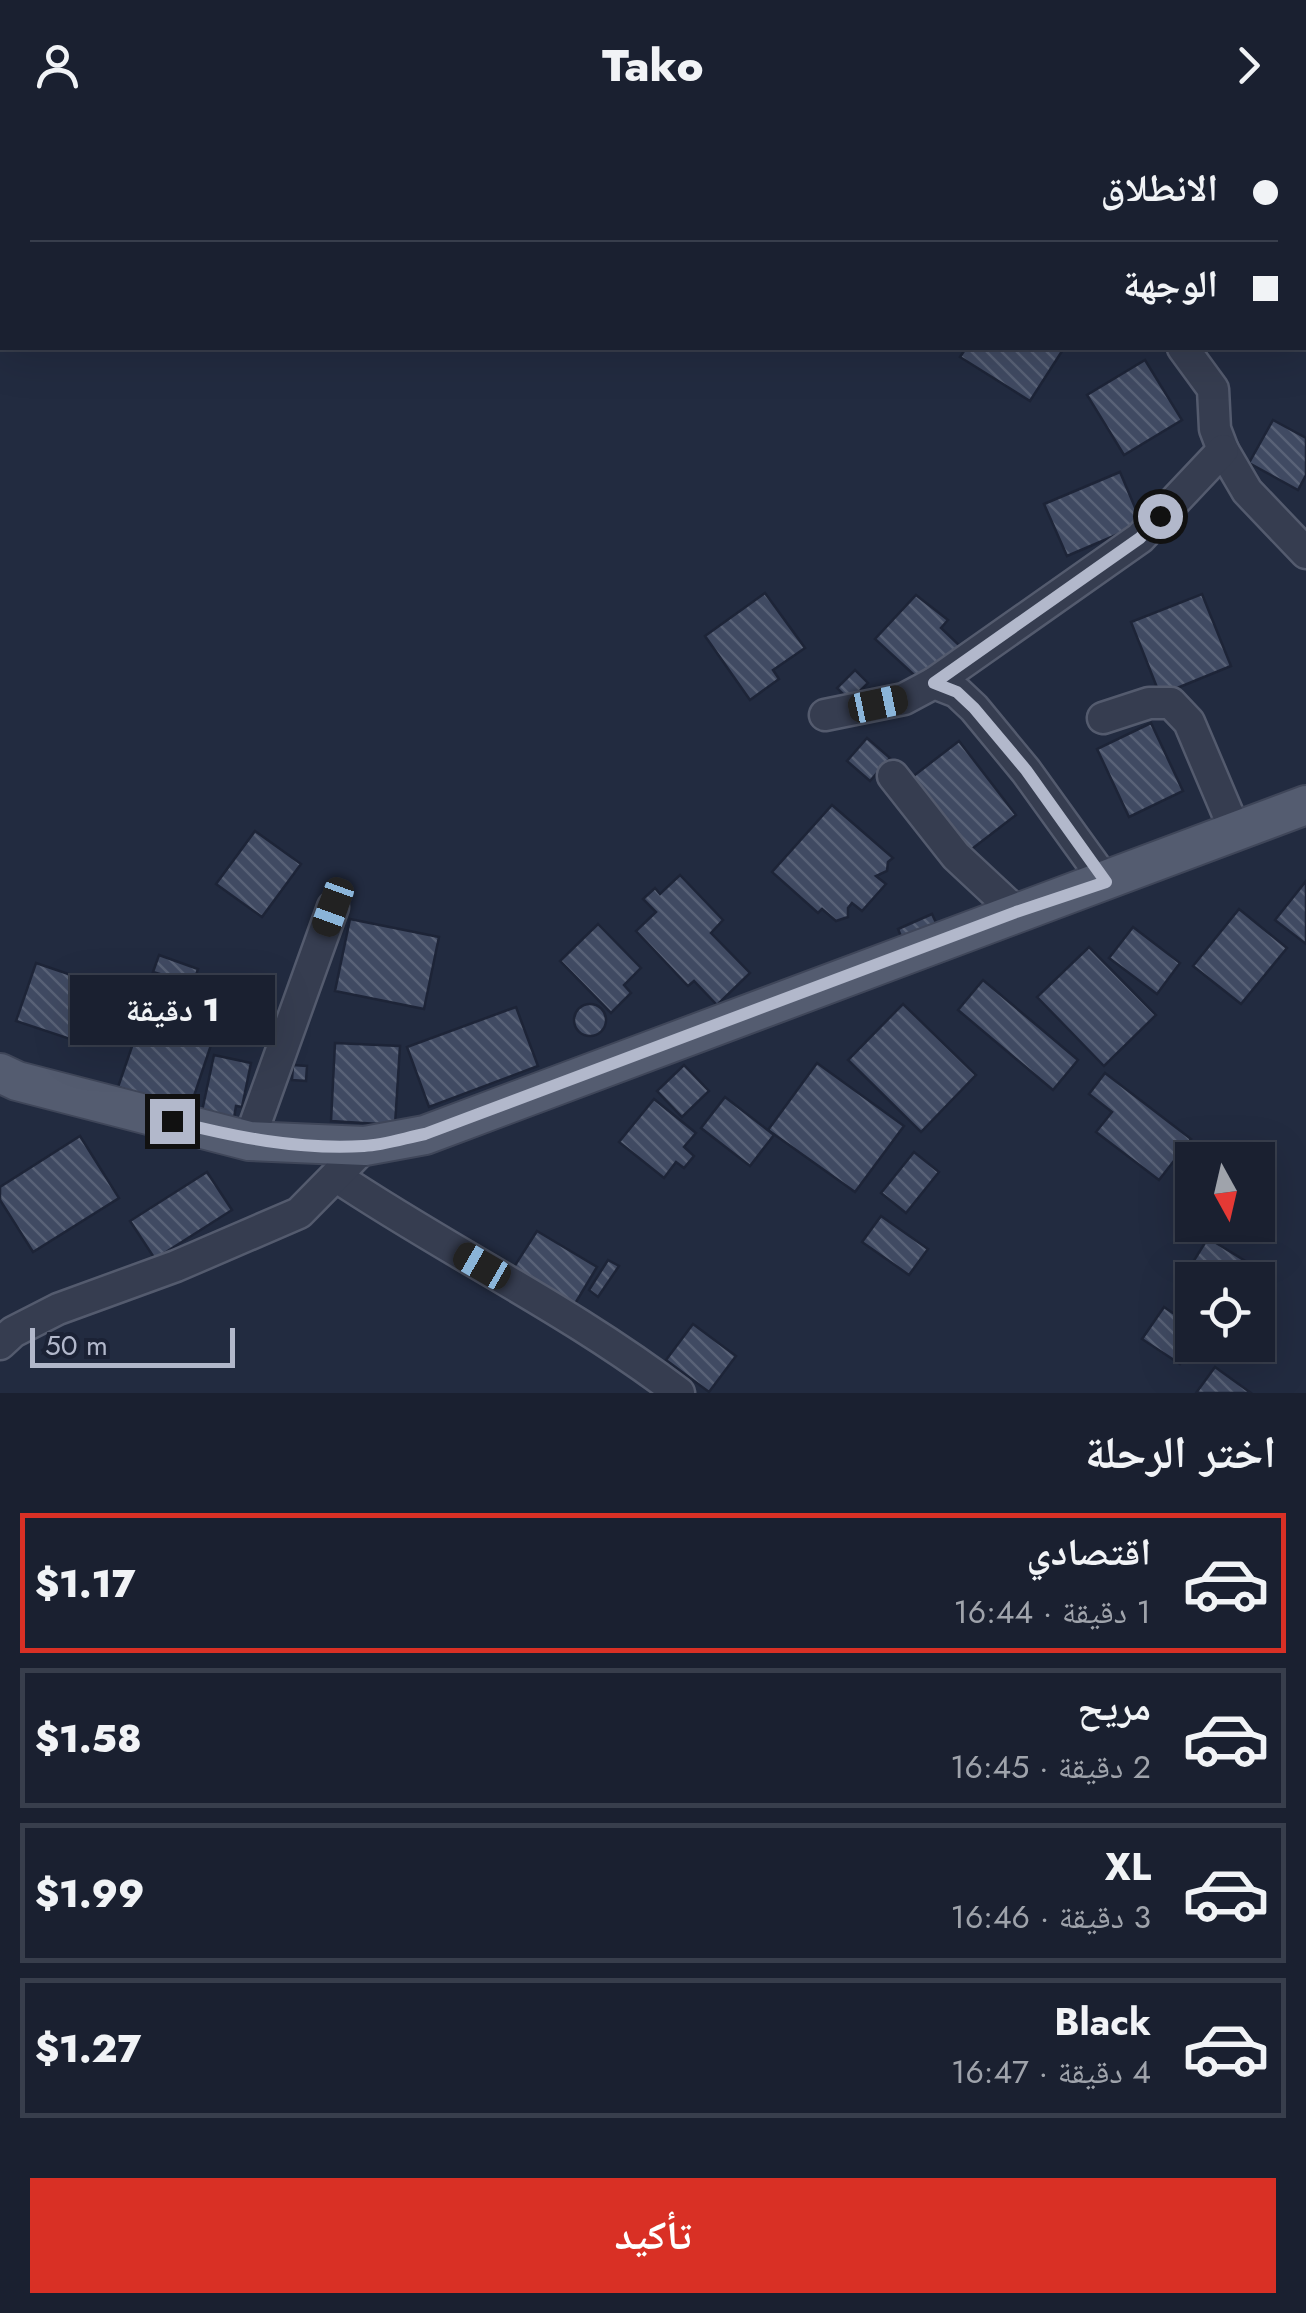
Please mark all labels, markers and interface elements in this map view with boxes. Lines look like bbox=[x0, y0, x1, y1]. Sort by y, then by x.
text: Tako bbox=[602, 33, 704, 98]
icon: person bbox=[30, 38, 85, 93]
icon: forward bbox=[1221, 38, 1276, 93]
text: الانطلاق bbox=[1100, 160, 1218, 215]
text: الوجهة bbox=[1123, 256, 1218, 311]
route start bbox=[1138, 494, 1183, 539]
car bbox=[846, 683, 910, 725]
car bbox=[309, 874, 357, 940]
callout: 1 دقيقة bbox=[70, 976, 274, 1046]
text: 1 دقيقة bbox=[126, 987, 219, 1033]
route end bbox=[150, 1099, 195, 1144]
north arrow bbox=[1175, 1142, 1275, 1242]
map controls bbox=[1175, 1142, 1275, 1362]
car bbox=[449, 1238, 515, 1294]
button: locate bbox=[1175, 1262, 1275, 1362]
scale bar bbox=[30, 1323, 235, 1368]
text: 50 m bbox=[45, 1325, 108, 1366]
text: اختر الرحلة bbox=[1085, 1420, 1276, 1485]
text: اقتصادي bbox=[1027, 1524, 1151, 1579]
icon: car bbox=[1181, 1538, 1271, 1628]
text: $1.17 bbox=[35, 1556, 135, 1611]
text: 1 دقيقة · 16:44 bbox=[953, 1589, 1151, 1635]
text: مريح bbox=[1077, 1679, 1151, 1734]
icon: car bbox=[1181, 1693, 1271, 1783]
text: $1.58 bbox=[35, 1711, 142, 1766]
text: 2 دقيقة · 16:45 bbox=[950, 1744, 1151, 1790]
text: XL bbox=[1105, 1839, 1151, 1894]
icon: car bbox=[1181, 1848, 1271, 1938]
text: $1.99 bbox=[35, 1866, 145, 1921]
text: 3 دقيقة · 16:46 bbox=[951, 1894, 1151, 1940]
text: Black bbox=[1054, 1994, 1151, 2049]
icon: car bbox=[1181, 2003, 1271, 2093]
text: $1.27 bbox=[35, 2021, 141, 2076]
text: 4 دقيقة · 16:47 bbox=[951, 2049, 1151, 2095]
button: تأكيد bbox=[30, 2178, 1276, 2293]

